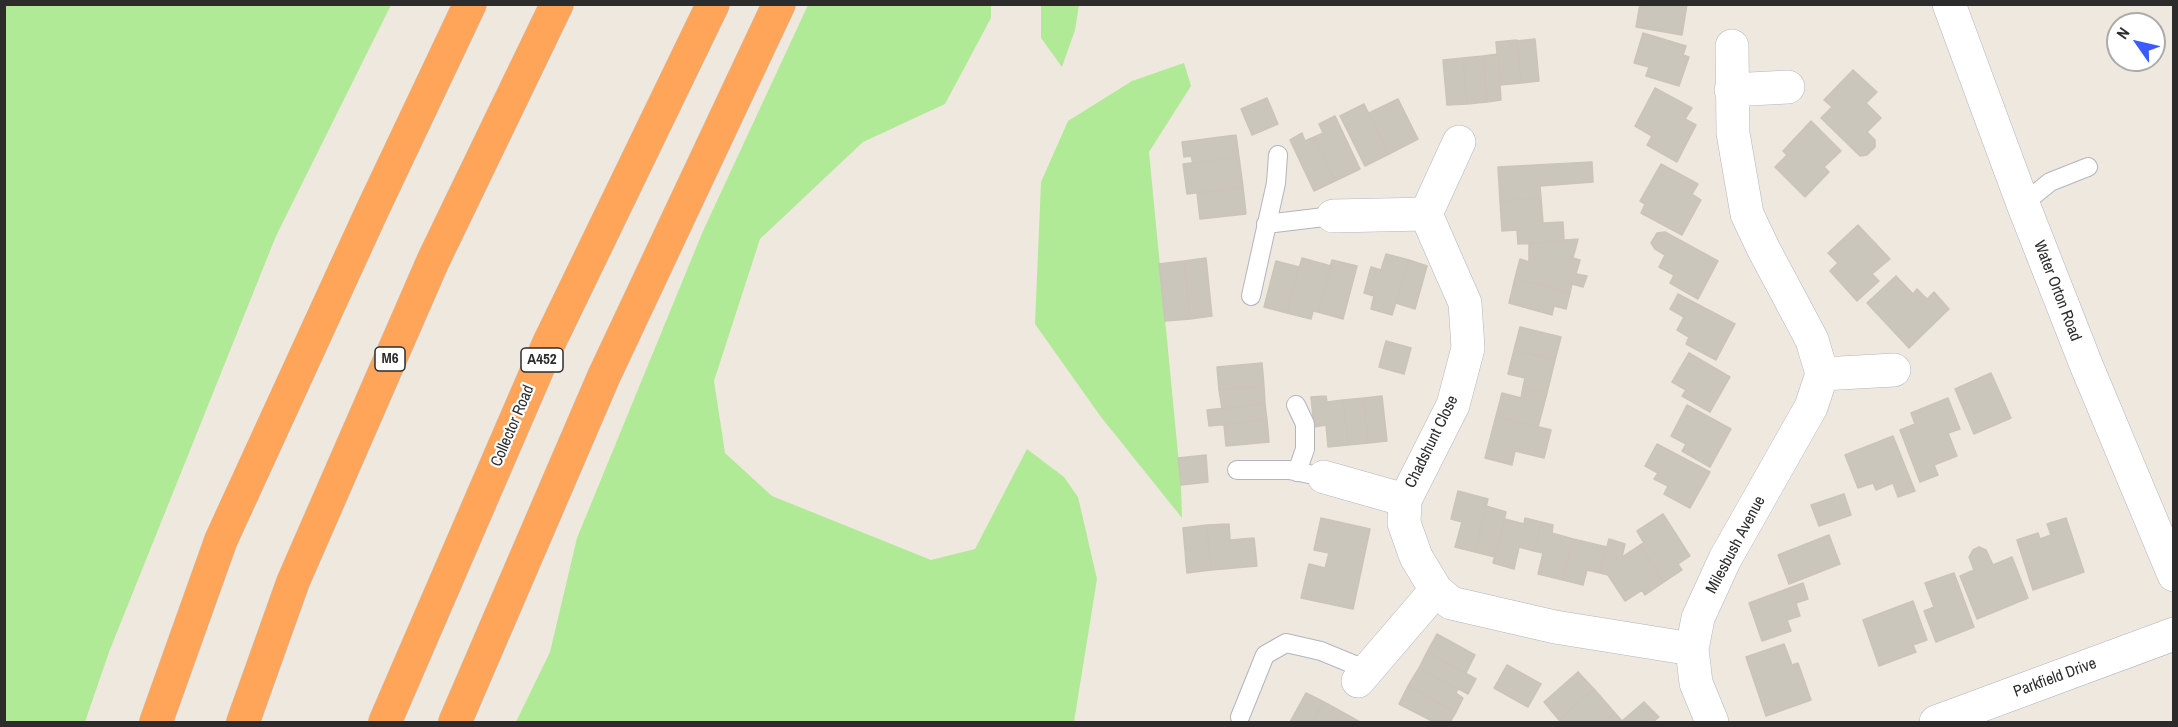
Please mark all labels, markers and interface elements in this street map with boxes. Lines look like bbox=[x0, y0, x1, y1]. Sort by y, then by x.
north arrow bbox=[2106, 12, 2166, 72]
text: N bbox=[2111, 23, 2135, 43]
street label: Water Orton Road bbox=[2029, 238, 2085, 344]
road number: M6 bbox=[375, 347, 405, 371]
road number: A452 bbox=[521, 348, 563, 372]
street label: Collector Road bbox=[487, 382, 539, 470]
street label: Chadshunt Close bbox=[1401, 393, 1463, 491]
street label: Milesbush Avenue bbox=[1702, 493, 1770, 597]
street label: Parkfield Drive bbox=[2011, 654, 2099, 702]

